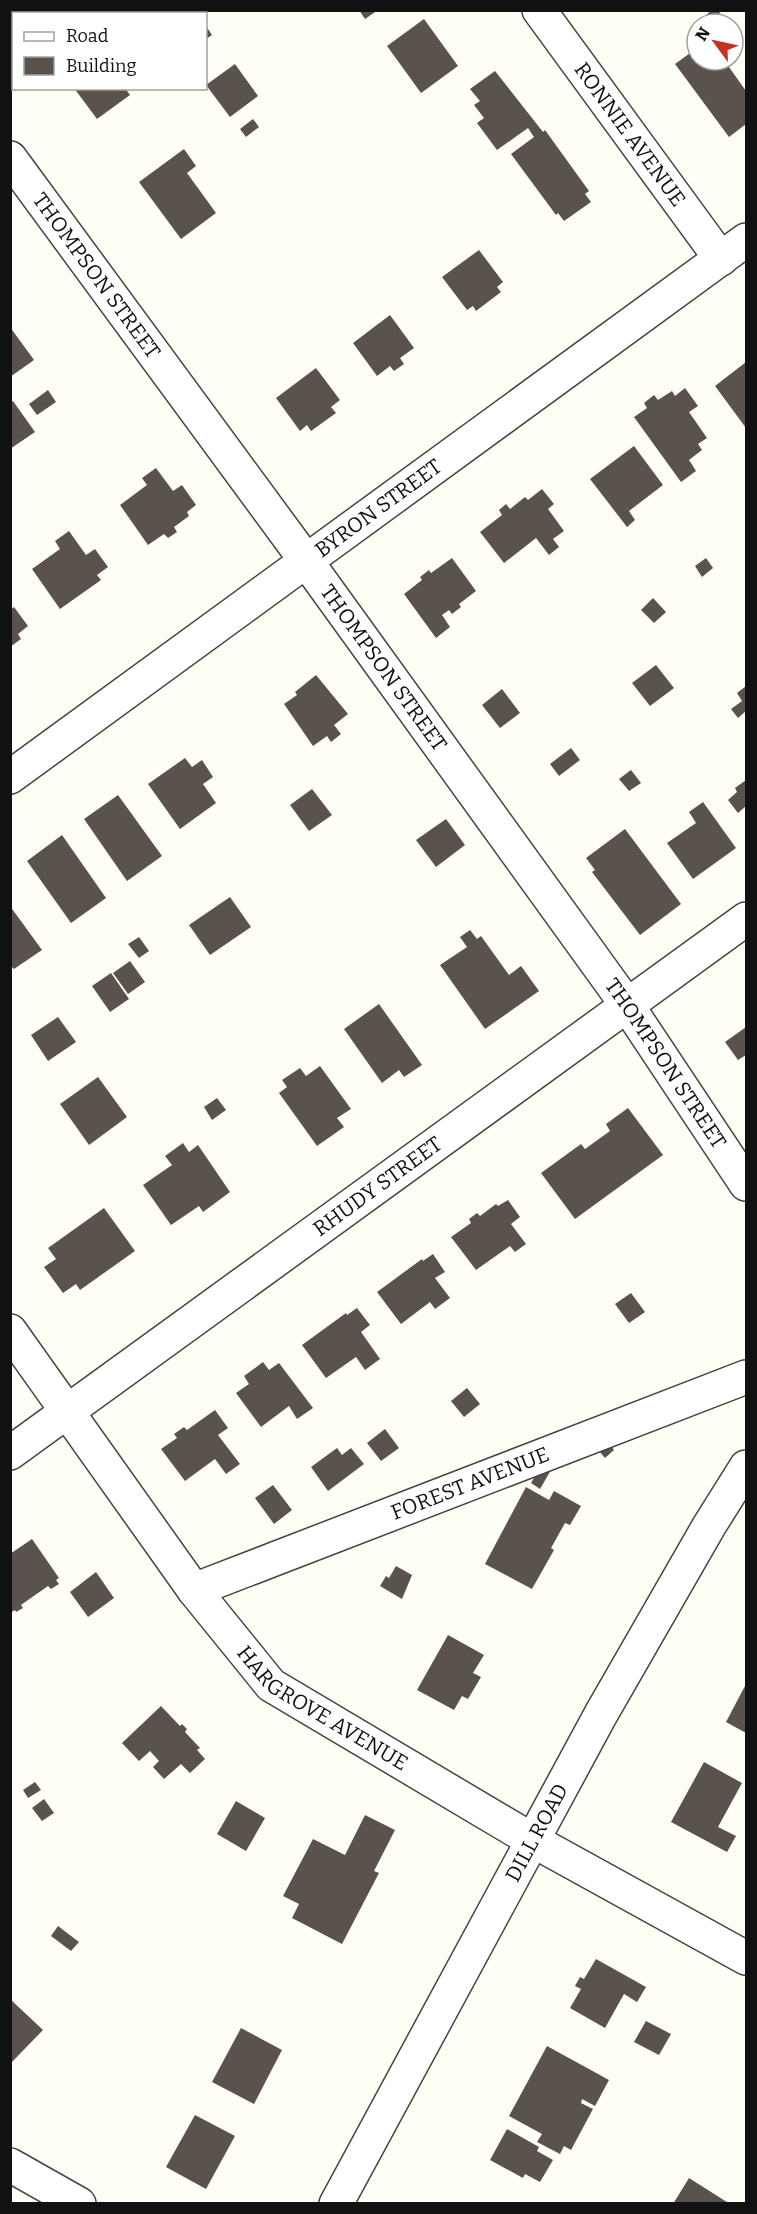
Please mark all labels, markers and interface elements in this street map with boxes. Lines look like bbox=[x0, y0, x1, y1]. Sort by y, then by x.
legend bbox=[12, 12, 207, 90]
north arrow bbox=[685, 12, 745, 72]
text: N bbox=[692, 24, 714, 44]
text: Road bbox=[66, 25, 109, 47]
text: Building bbox=[66, 55, 137, 77]
street label: RONNIE AVENUE bbox=[569, 57, 691, 212]
street label: THOMPSON STREET bbox=[27, 188, 166, 364]
street label: BYRON STREET bbox=[310, 453, 447, 563]
street label: THOMPSON STREET bbox=[315, 579, 452, 756]
street label: THOMPSON STREET bbox=[599, 973, 732, 1154]
street label: RHUDY STREET bbox=[308, 1131, 447, 1242]
street label: FOREST AVENUE bbox=[387, 1441, 553, 1526]
street label: HARGROVE AVENUE bbox=[231, 1640, 413, 1776]
street label: DILL ROAD bbox=[500, 1779, 574, 1886]

